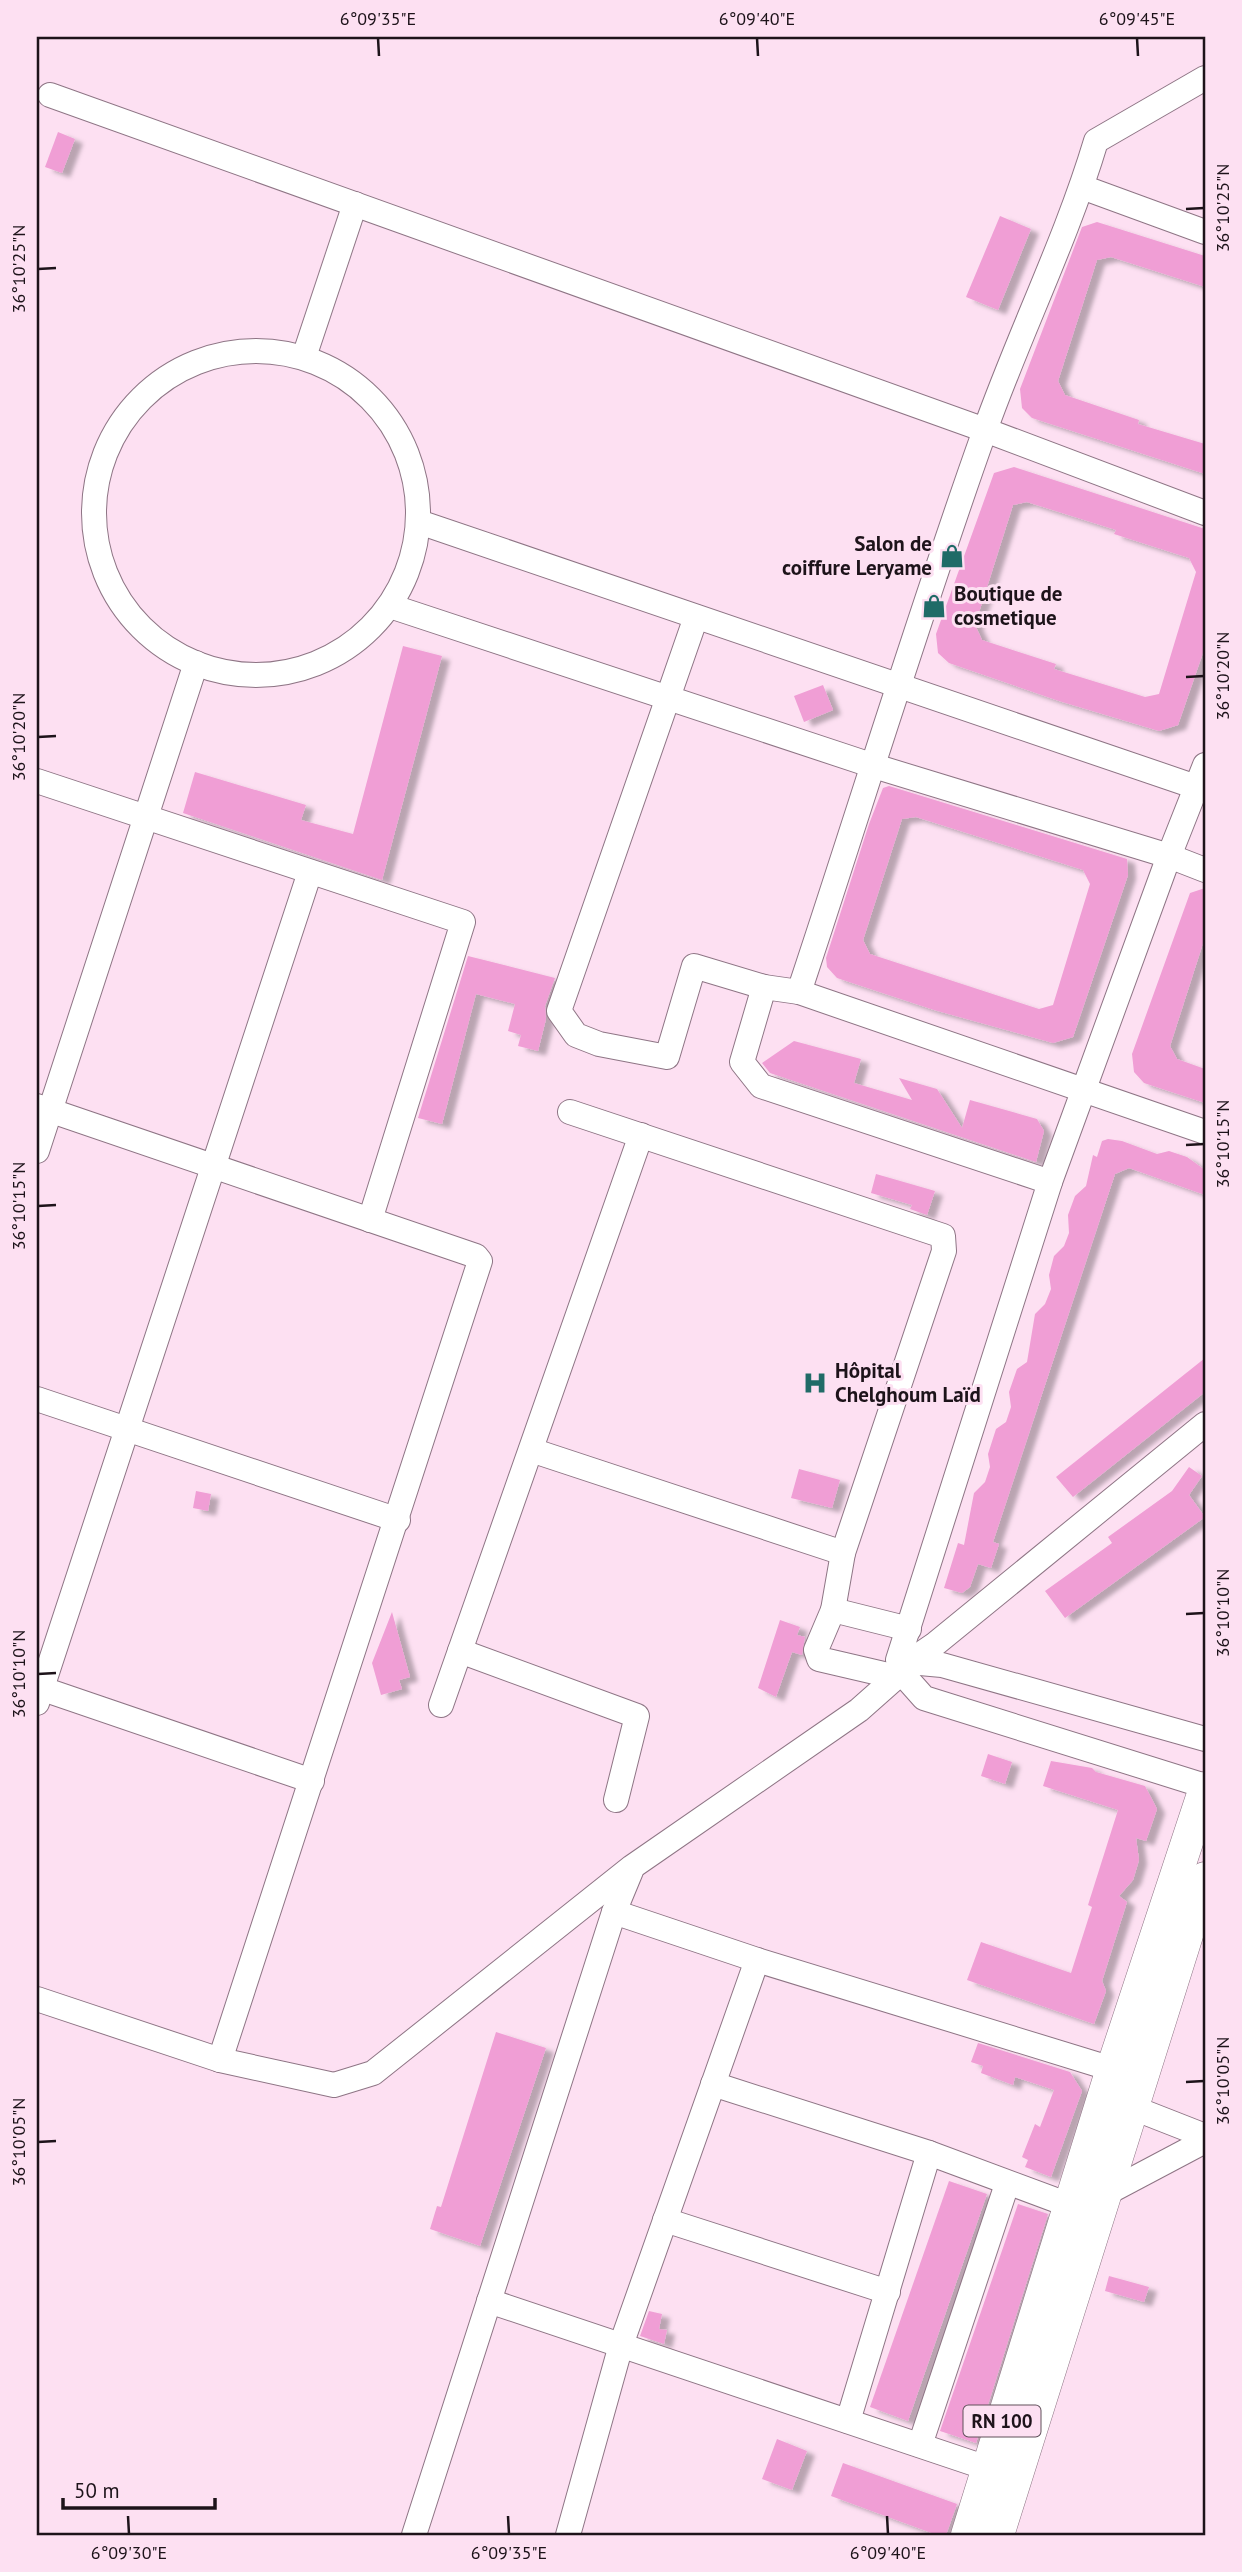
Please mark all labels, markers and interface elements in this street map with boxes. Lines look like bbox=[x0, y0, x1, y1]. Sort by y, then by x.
text: 6°09'35"E bbox=[340, 7, 416, 30]
text: 6°09'40"E bbox=[719, 7, 795, 30]
text: 6°09'45"E bbox=[1099, 7, 1175, 30]
text: 36°10'25"N bbox=[1211, 164, 1234, 252]
text: 36°10'25"N bbox=[7, 225, 30, 313]
place label: Salon de coiffure Leryame bbox=[782, 530, 932, 581]
shop icon: Salon de coiffure Leryame bbox=[938, 542, 966, 570]
place label: Boutique de cosmetique bbox=[954, 580, 1063, 631]
shop icon: Boutique de cosmetique bbox=[920, 592, 948, 620]
text: 36°10'20"N bbox=[1211, 632, 1234, 720]
text: 36°10'20"N bbox=[7, 693, 30, 781]
text: 36°10'15"N bbox=[1211, 1100, 1234, 1188]
text: 36°10'15"N bbox=[7, 1162, 30, 1250]
place label: Hôpital Chelghoum Laïd bbox=[835, 1357, 981, 1408]
hospital icon: Hôpital Chelghoum Laïd bbox=[801, 1369, 829, 1397]
text: 36°10'10"N bbox=[1211, 1569, 1234, 1657]
text: 36°10'10"N bbox=[7, 1630, 30, 1718]
text: 36°10'05"N bbox=[1211, 2037, 1234, 2125]
text: 36°10'05"N bbox=[7, 2098, 30, 2186]
road number: RN 100 bbox=[964, 2406, 1040, 2436]
scale bar bbox=[63, 2467, 215, 2511]
text: 50 m bbox=[74, 2477, 120, 2504]
text: 6°09'30"E bbox=[91, 2541, 167, 2564]
text: 6°09'35"E bbox=[471, 2541, 547, 2564]
text: 6°09'40"E bbox=[850, 2541, 926, 2564]

